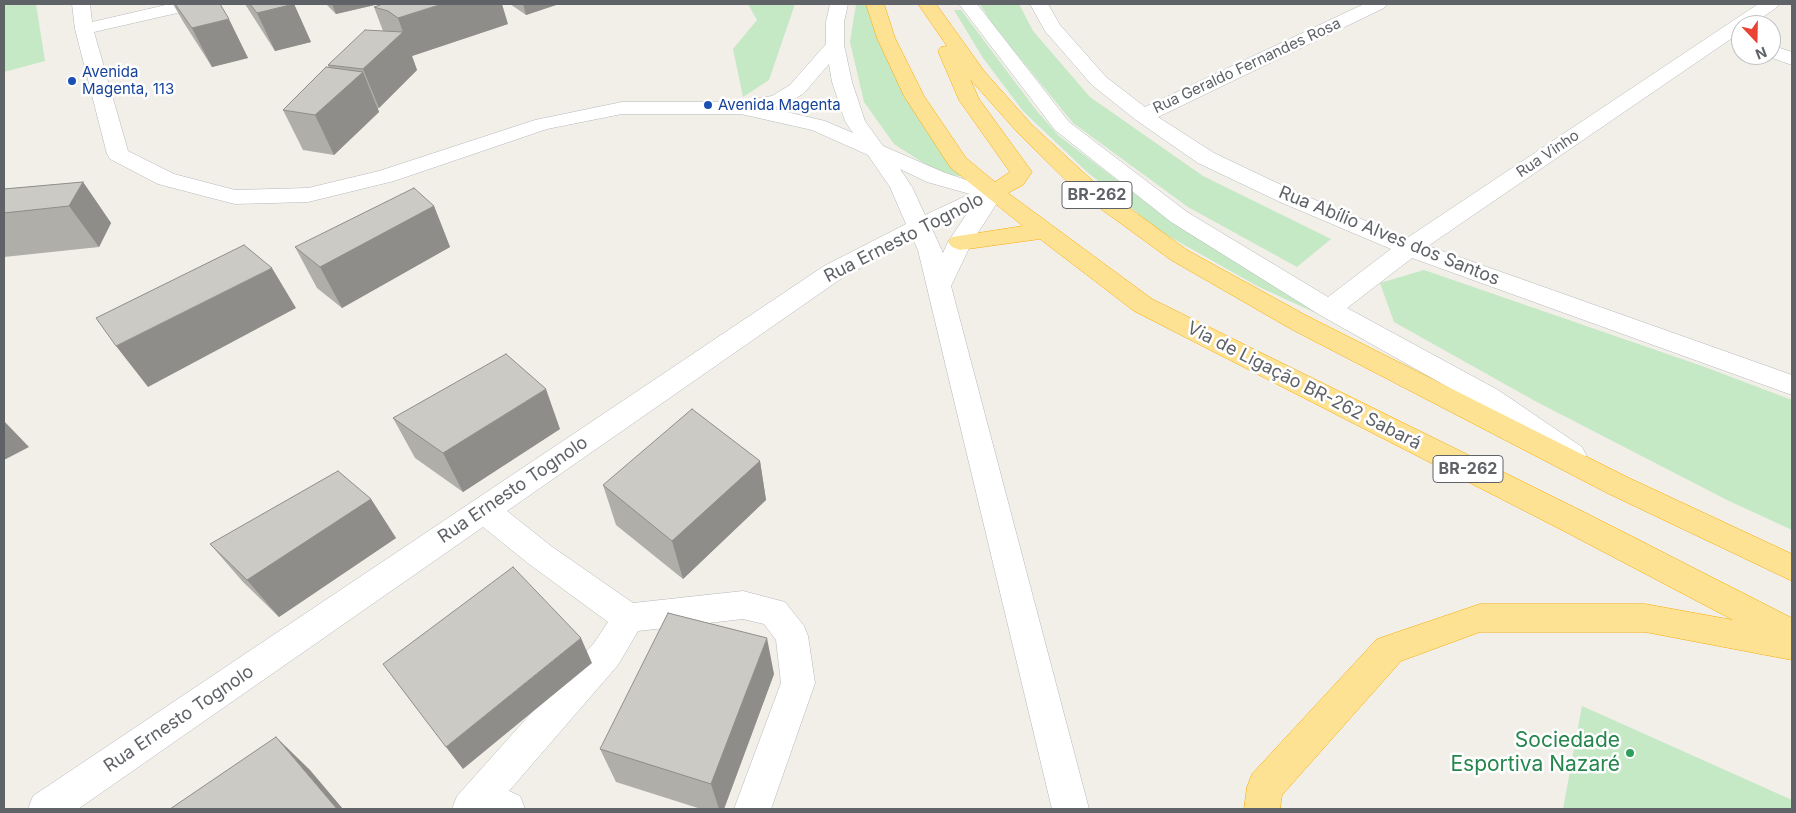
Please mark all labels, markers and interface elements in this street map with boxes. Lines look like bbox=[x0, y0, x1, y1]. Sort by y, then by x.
street label: Rua Geraldo Fernandes Rosa bbox=[1150, 15, 1344, 117]
north arrow bbox=[1731, 15, 1781, 65]
text: N bbox=[1753, 44, 1769, 63]
place label: Avenida Magenta, 113 bbox=[82, 63, 174, 98]
marker: Avenida Magenta, 113 bbox=[66, 75, 78, 87]
place label: Avenida Magenta bbox=[718, 96, 841, 114]
marker: Avenida Magenta bbox=[702, 99, 714, 111]
street label: Rua Vinho bbox=[1513, 126, 1583, 182]
road number: BR-262 bbox=[1062, 182, 1132, 208]
street label: Rua Abílio Alves dos Santos bbox=[1275, 182, 1503, 290]
street label: Rua Ernesto Tognolo bbox=[821, 188, 987, 288]
street label: Via de Ligação BR-262 Sabará bbox=[1183, 317, 1425, 455]
street label: Rua Ernesto Tognolo bbox=[434, 432, 592, 548]
road number: BR-262 bbox=[1433, 456, 1503, 482]
street label: Rua Ernesto Tognolo bbox=[100, 661, 258, 777]
place label: Sociedade Esportiva Nazaré bbox=[1450, 728, 1620, 778]
marker: Sociedade Esportiva Nazaré bbox=[1624, 747, 1636, 759]

